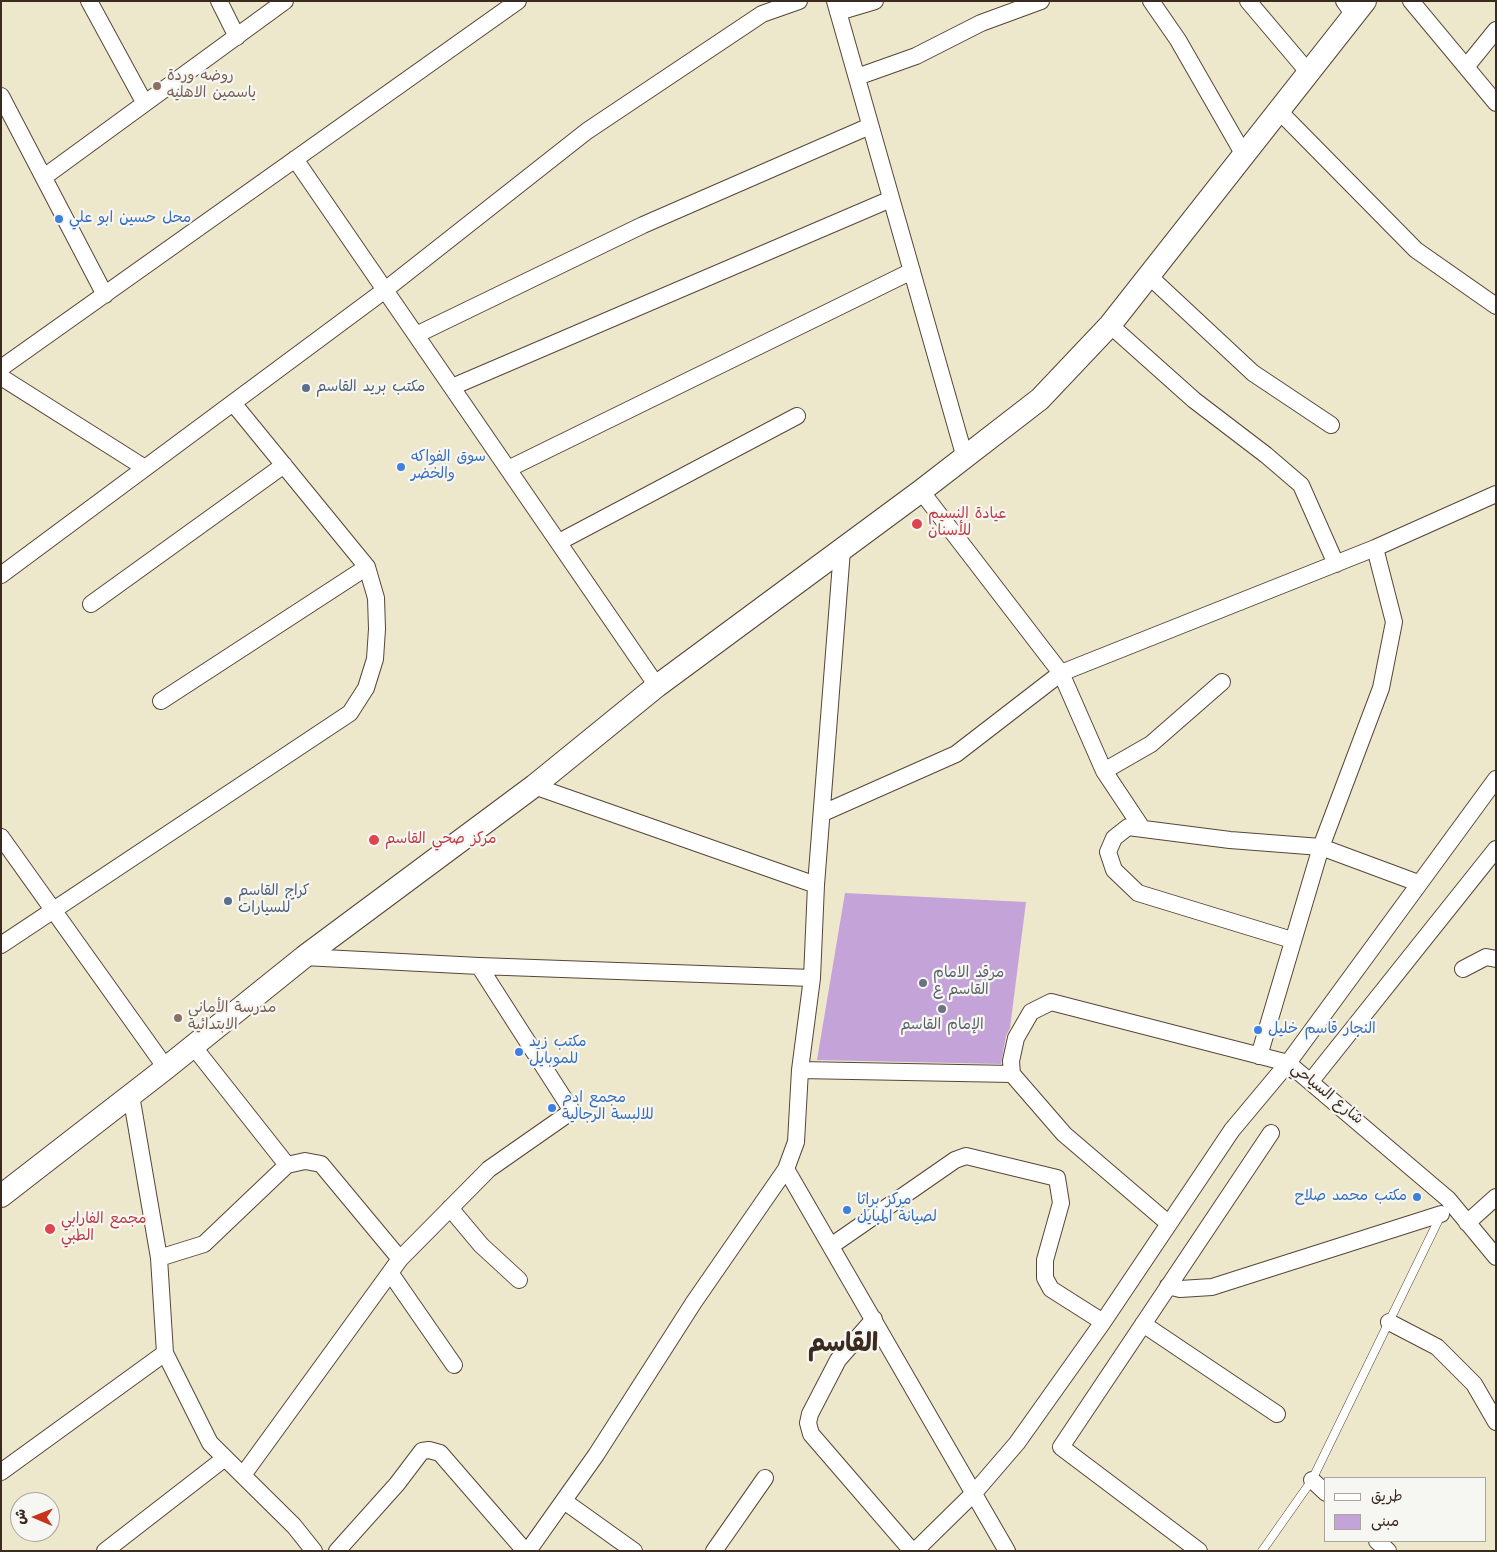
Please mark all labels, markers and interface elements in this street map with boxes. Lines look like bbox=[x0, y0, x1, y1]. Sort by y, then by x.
place label: روضه وردة ياسمين الاهليه bbox=[167, 68, 256, 103]
marker: روضه وردة ياسمين الاهليه bbox=[151, 80, 163, 92]
place label: محل حسين ابو علي bbox=[69, 210, 191, 228]
marker: محل حسين ابو علي bbox=[53, 213, 65, 225]
place label: مكتب بريد القاسم bbox=[316, 379, 425, 397]
marker: مكتب بريد القاسم bbox=[300, 382, 312, 394]
place label: سوق الفواكه والخضر bbox=[411, 449, 486, 484]
marker: سوق الفواكه والخضر bbox=[395, 461, 407, 473]
place label: عيادة النسيم للأسنان bbox=[928, 506, 1006, 541]
marker: عيادة النسيم للأسنان bbox=[910, 517, 924, 531]
place label: مركز صحي القاسم bbox=[385, 831, 497, 849]
marker: مركز صحي القاسم bbox=[367, 833, 381, 847]
place label: كراج القاسم للسيارات bbox=[238, 883, 310, 918]
marker: كراج القاسم للسيارات bbox=[222, 895, 234, 907]
place label: مرقد الامام القاسم ع bbox=[933, 965, 1004, 1000]
marker: مرقد الامام القاسم ع bbox=[917, 977, 929, 989]
place label: مدرسة الأماني الابتدائية bbox=[188, 1000, 276, 1035]
marker: الإمام القاسم bbox=[936, 1003, 948, 1015]
marker: مدرسة الأماني الابتدائية bbox=[172, 1012, 184, 1024]
place label: الإمام القاسم bbox=[900, 1017, 984, 1035]
place label: النجار قاسم خليل bbox=[1268, 1021, 1376, 1039]
marker: النجار قاسم خليل bbox=[1252, 1024, 1264, 1036]
place label: مكتب زيد للموبايل bbox=[529, 1034, 587, 1069]
marker: مكتب زيد للموبايل bbox=[513, 1046, 525, 1058]
street label: شارع السياحي bbox=[1286, 1060, 1366, 1130]
place label: مجمع ادم للالبسة الرجالية bbox=[562, 1090, 654, 1125]
marker: مجمع ادم للالبسة الرجالية bbox=[546, 1102, 558, 1114]
place label: مكتب محمد صلاح bbox=[1295, 1188, 1407, 1206]
marker: مكتب محمد صلاح bbox=[1411, 1191, 1423, 1203]
place label: مركز براثا لصيانة المبايل bbox=[857, 1192, 937, 1227]
marker: مركز براثا لصيانة المبايل bbox=[841, 1204, 853, 1216]
place label: مجمع الفارابي الطبي bbox=[61, 1211, 147, 1246]
marker: مجمع الفارابي الطبي bbox=[43, 1222, 57, 1236]
district label: القاسم bbox=[808, 1332, 878, 1362]
legend bbox=[1324, 1477, 1487, 1542]
text: طريق bbox=[1371, 1485, 1403, 1509]
north arrow bbox=[10, 1492, 60, 1542]
text: ش bbox=[10, 1509, 32, 1525]
text: مبنى bbox=[1371, 1510, 1399, 1534]

